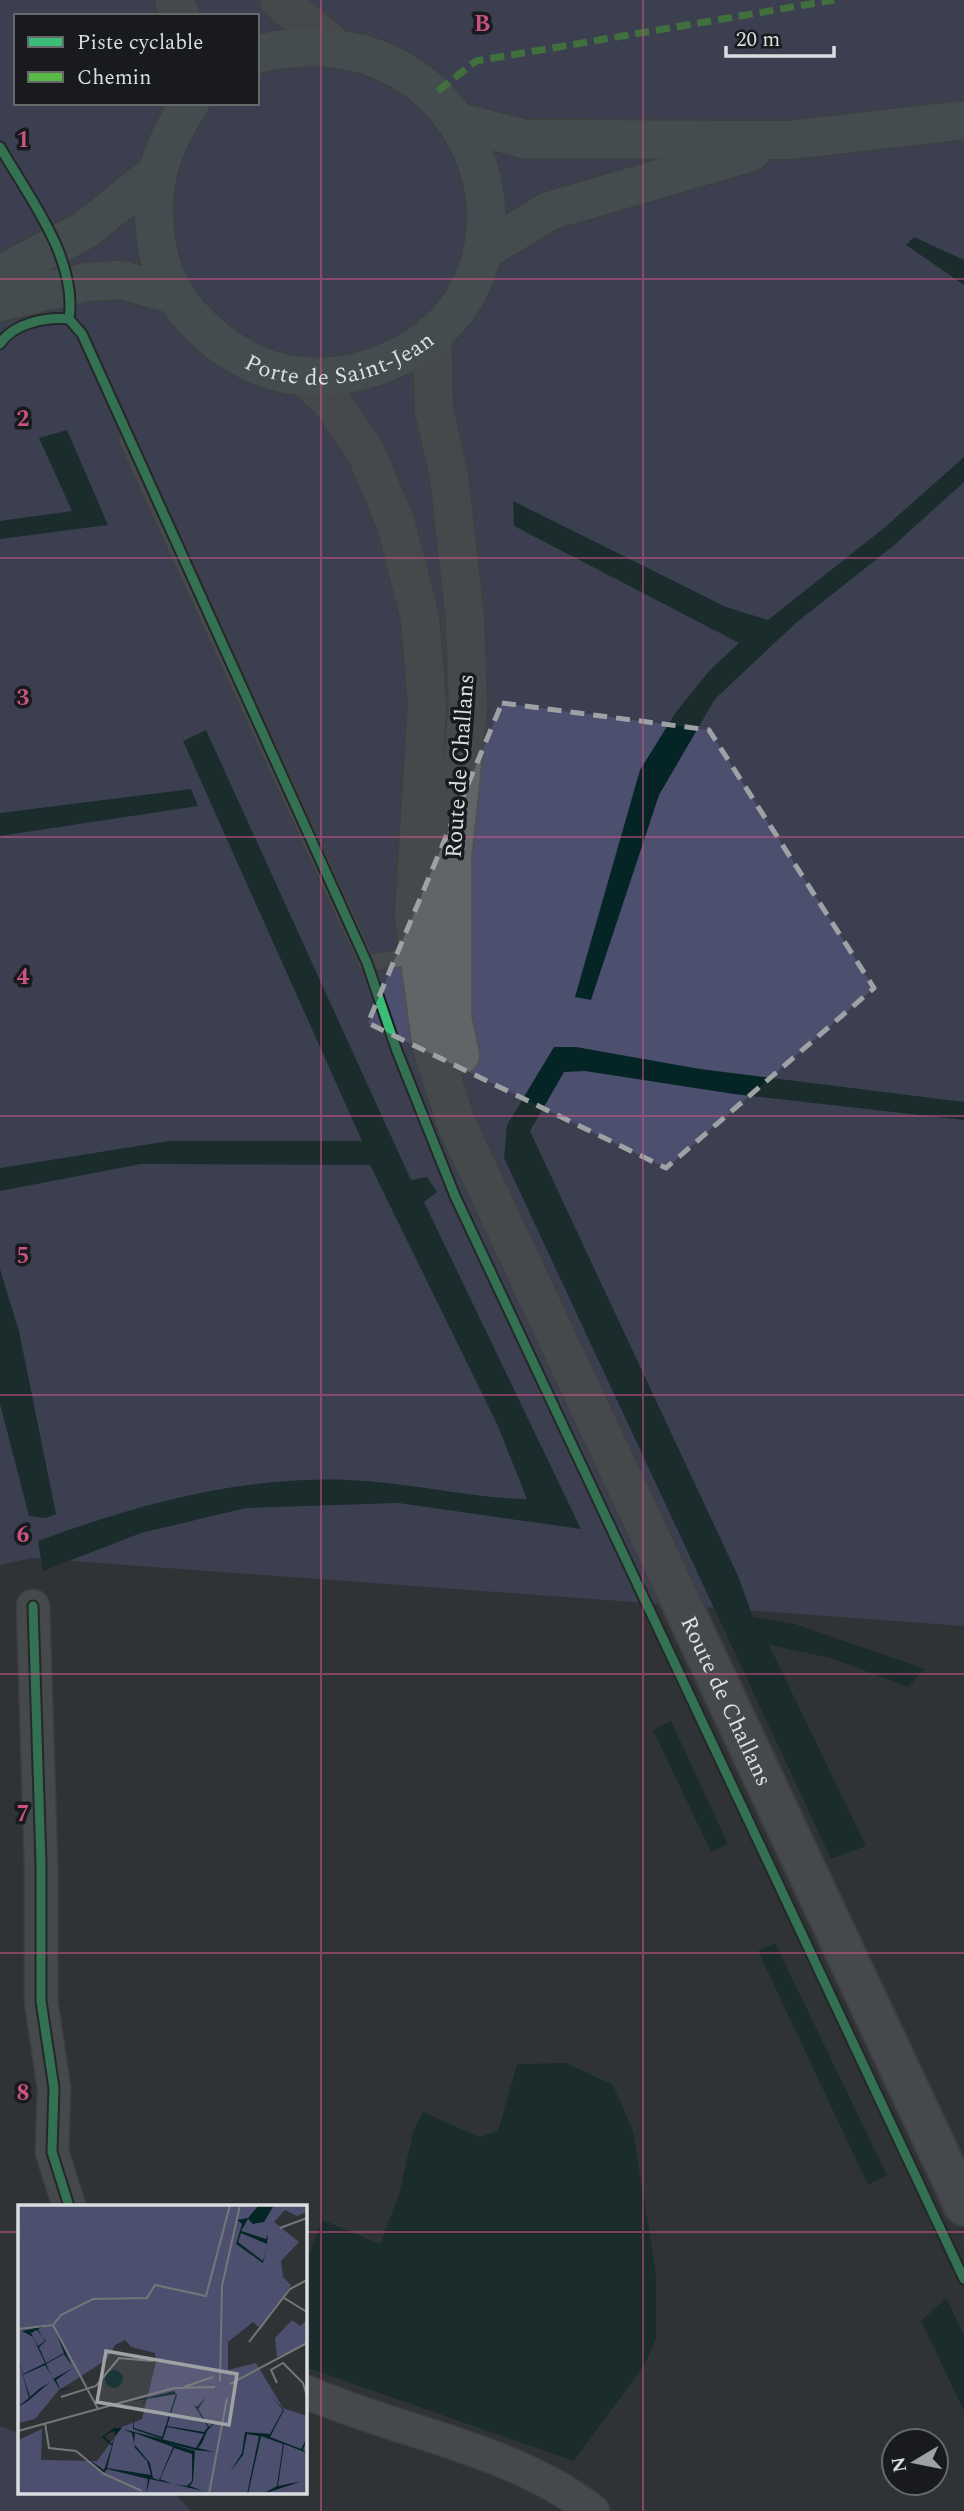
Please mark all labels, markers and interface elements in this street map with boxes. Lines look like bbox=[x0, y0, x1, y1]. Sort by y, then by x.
text: B bbox=[474, 7, 490, 42]
legend bbox=[14, 14, 259, 105]
scale bar bbox=[726, 14, 834, 58]
text: 20 m bbox=[736, 24, 780, 56]
text: Piste cyclable bbox=[77, 27, 203, 59]
text: Chemin bbox=[77, 62, 151, 94]
text: 1 bbox=[17, 123, 29, 158]
street label: Porte de Saint-Jean bbox=[238, 324, 442, 396]
text: 2 bbox=[17, 402, 30, 437]
street label: Route de Challans bbox=[437, 673, 484, 859]
text: 3 bbox=[17, 681, 30, 716]
text: 4 bbox=[17, 960, 30, 995]
text: 5 bbox=[17, 1239, 29, 1274]
text: 6 bbox=[17, 1518, 30, 1553]
street label: Route de Challans bbox=[671, 1610, 781, 1792]
text: 7 bbox=[17, 1797, 29, 1832]
text: 8 bbox=[17, 2076, 29, 2111]
inset map bbox=[18, 2205, 306, 2494]
north arrow bbox=[880, 2427, 950, 2497]
text: N bbox=[884, 2455, 915, 2475]

